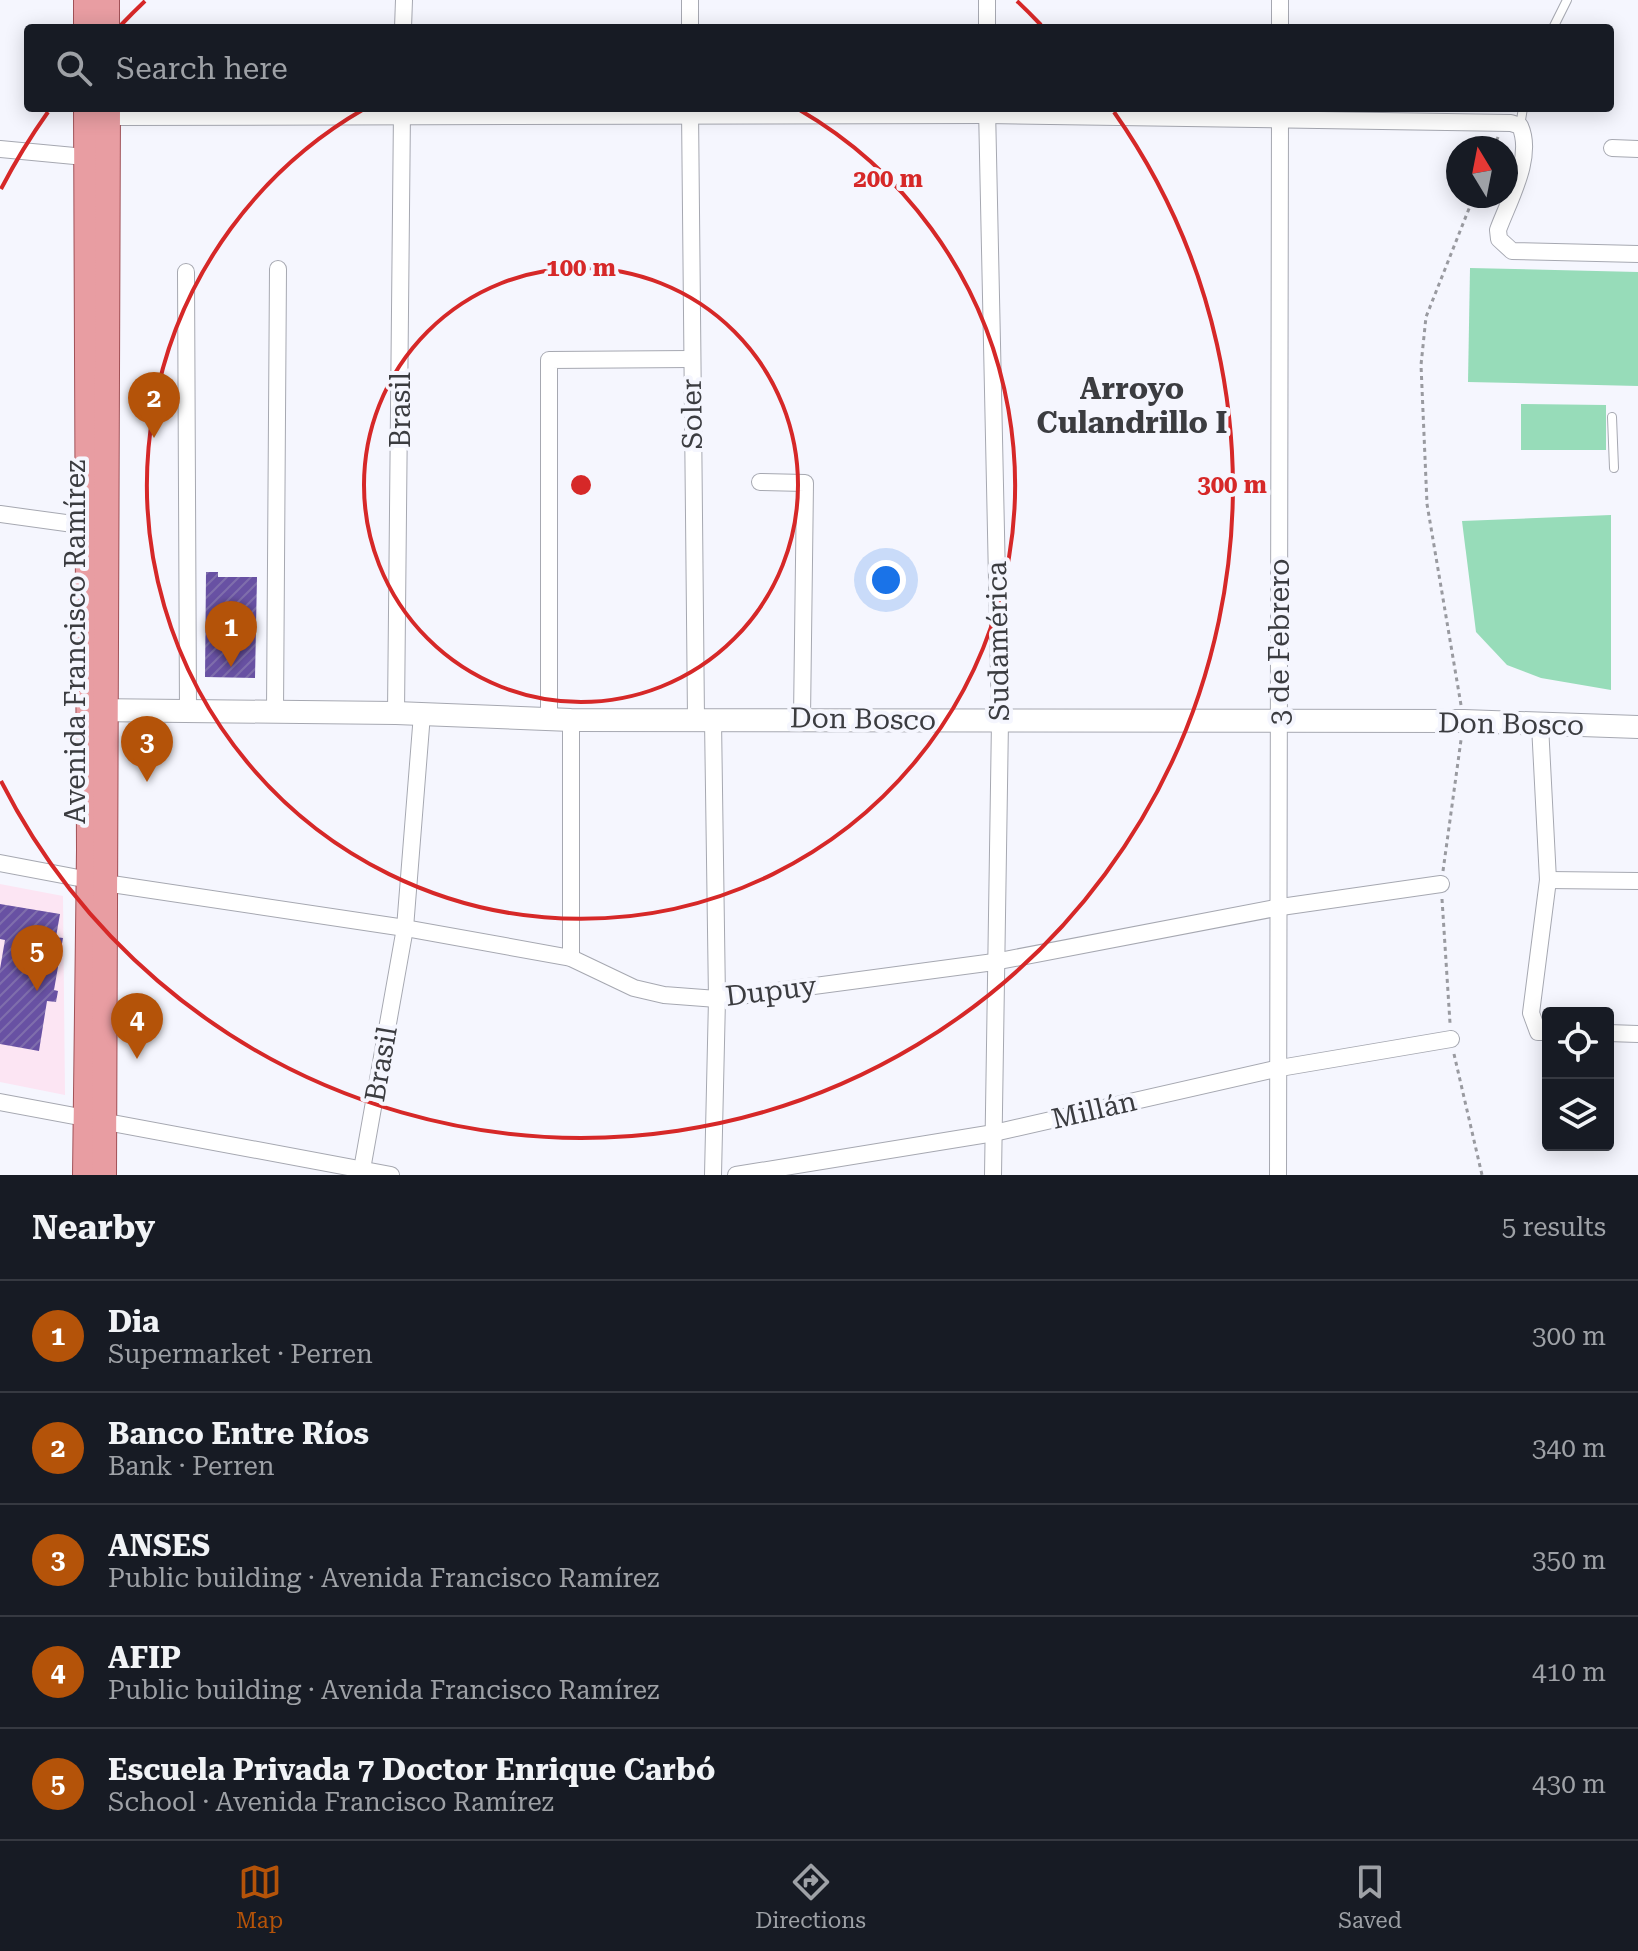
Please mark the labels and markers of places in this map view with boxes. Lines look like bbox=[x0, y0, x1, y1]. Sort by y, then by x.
pin: 2 bbox=[128, 372, 180, 438]
centre of rings bbox=[567, 471, 595, 499]
pin: 1 bbox=[205, 601, 257, 667]
pin: 3 bbox=[121, 716, 173, 782]
pin: 5 bbox=[11, 925, 63, 991]
pin: 4 bbox=[111, 993, 163, 1059]

